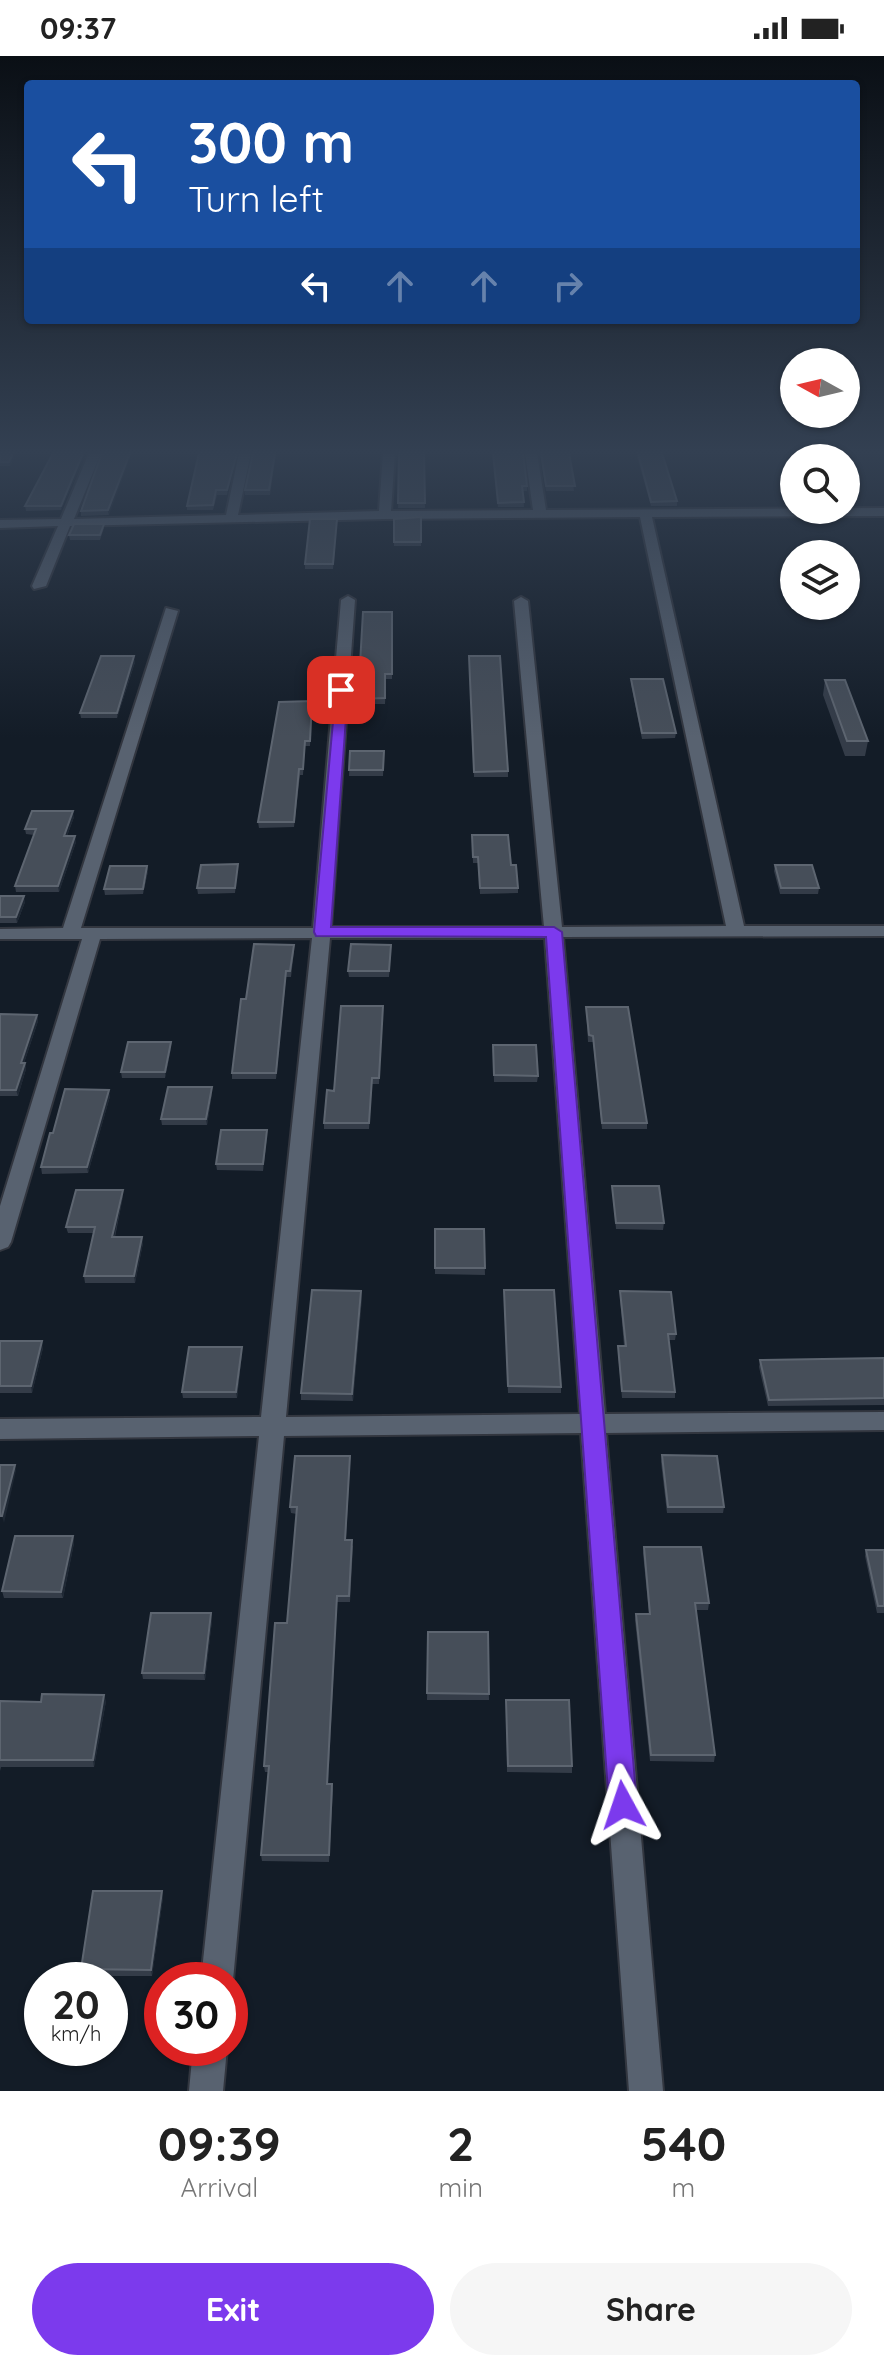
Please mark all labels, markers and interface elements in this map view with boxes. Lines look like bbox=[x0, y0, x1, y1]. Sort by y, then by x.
text: 09:37 bbox=[40, 9, 116, 47]
text: 300 m bbox=[188, 107, 354, 177]
icon: left bbox=[56, 112, 160, 216]
text: Turn left bbox=[188, 176, 324, 221]
icon: left bbox=[294, 264, 338, 308]
icon: ahead bbox=[378, 264, 422, 308]
icon: ahead bbox=[462, 264, 506, 308]
icon: right bbox=[546, 264, 590, 308]
north arrow bbox=[780, 348, 860, 428]
map controls bbox=[780, 348, 860, 620]
button: search bbox=[780, 444, 860, 524]
button: layers bbox=[780, 540, 860, 620]
pin bbox=[307, 656, 375, 724]
icon: arrive bbox=[319, 668, 363, 712]
position arrow bbox=[581, 1763, 665, 1847]
speed limit sign: 30 bbox=[144, 1962, 248, 2066]
text: 20 bbox=[52, 1979, 100, 2029]
text: km/h bbox=[51, 2021, 101, 2046]
text: 09:39 bbox=[158, 2113, 281, 2173]
text: 2 bbox=[447, 2113, 474, 2173]
text: 540 bbox=[641, 2113, 726, 2173]
text: Arrival bbox=[180, 2171, 258, 2204]
text: min bbox=[439, 2171, 483, 2204]
text: m bbox=[672, 2171, 695, 2204]
button: Exit bbox=[32, 2263, 434, 2355]
button: Share bbox=[450, 2263, 852, 2355]

